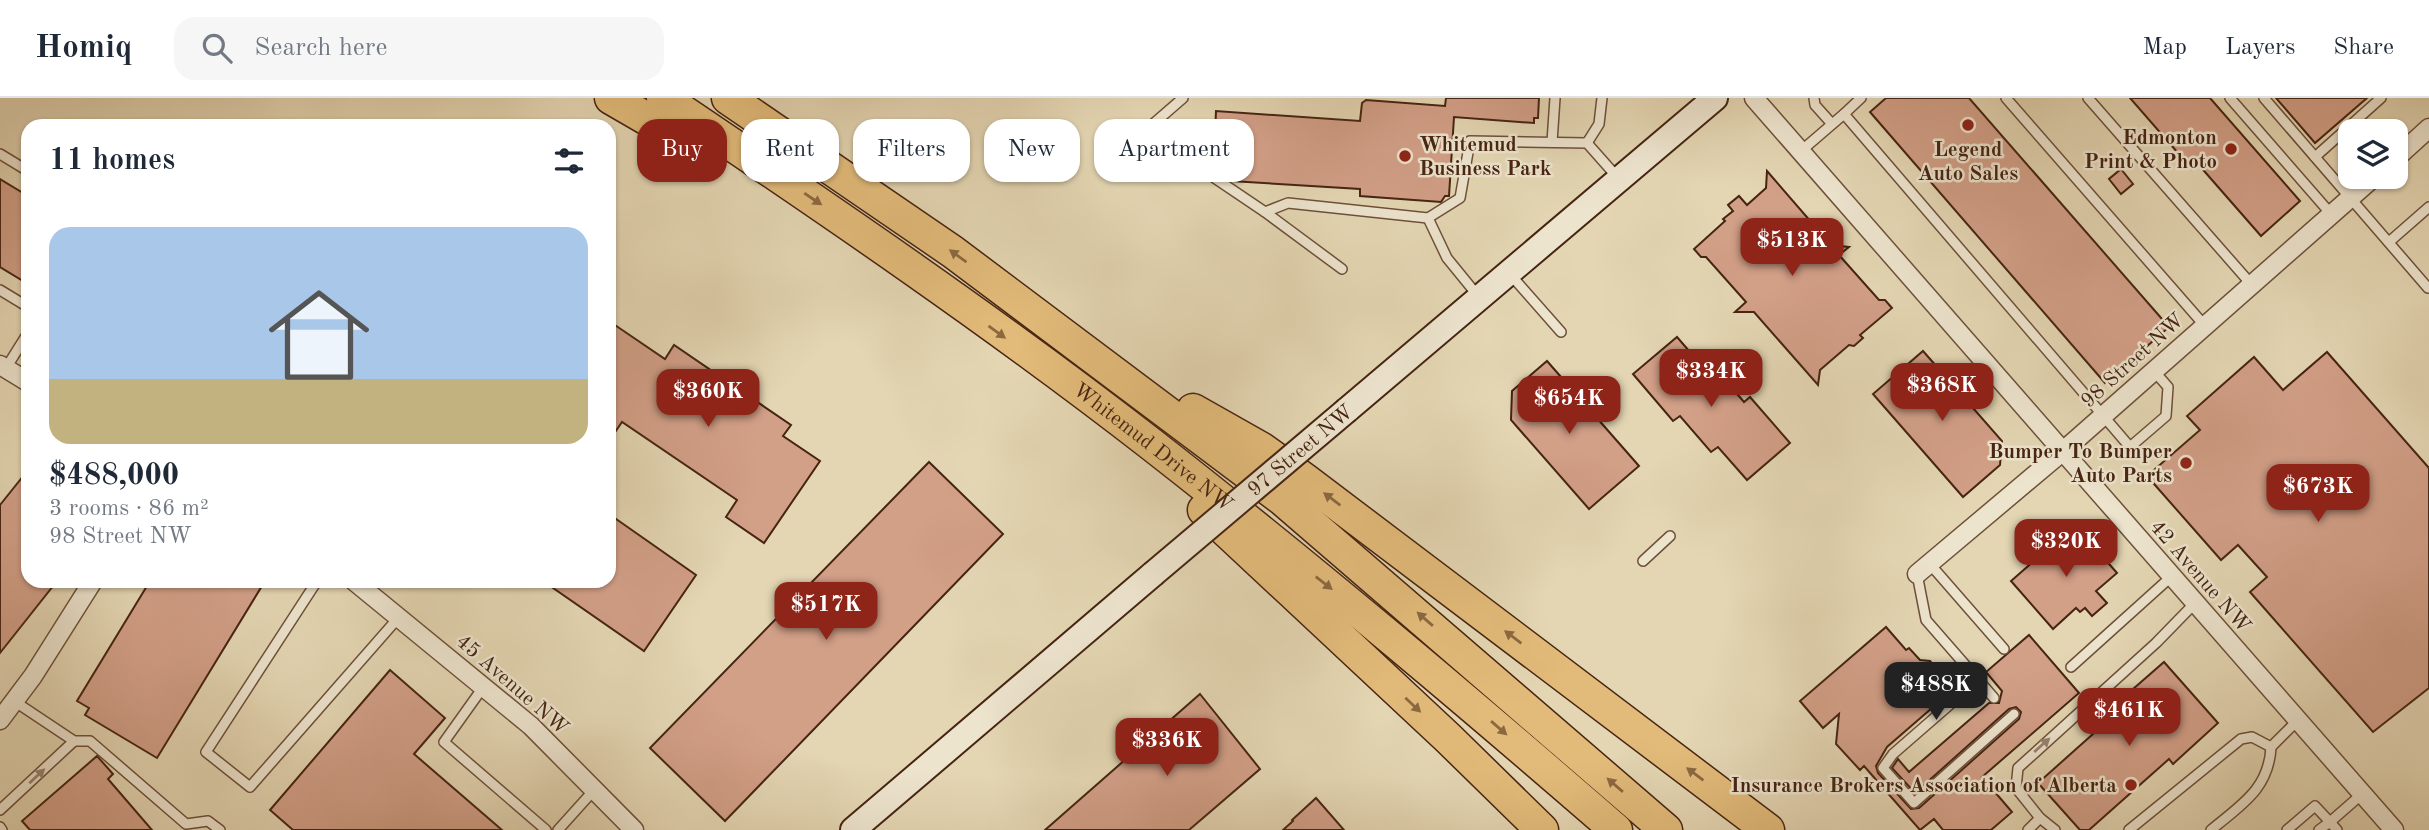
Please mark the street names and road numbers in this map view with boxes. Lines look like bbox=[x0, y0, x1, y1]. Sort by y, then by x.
street label: 98 Street NW bbox=[2078, 310, 2188, 413]
street label: Whitemud Drive NW bbox=[1069, 380, 1237, 517]
street label: 97 Street NW bbox=[1244, 401, 1358, 501]
street label: 42 Avenue NW bbox=[2146, 517, 2254, 637]
street label: 45 Avenue NW bbox=[452, 631, 572, 739]

